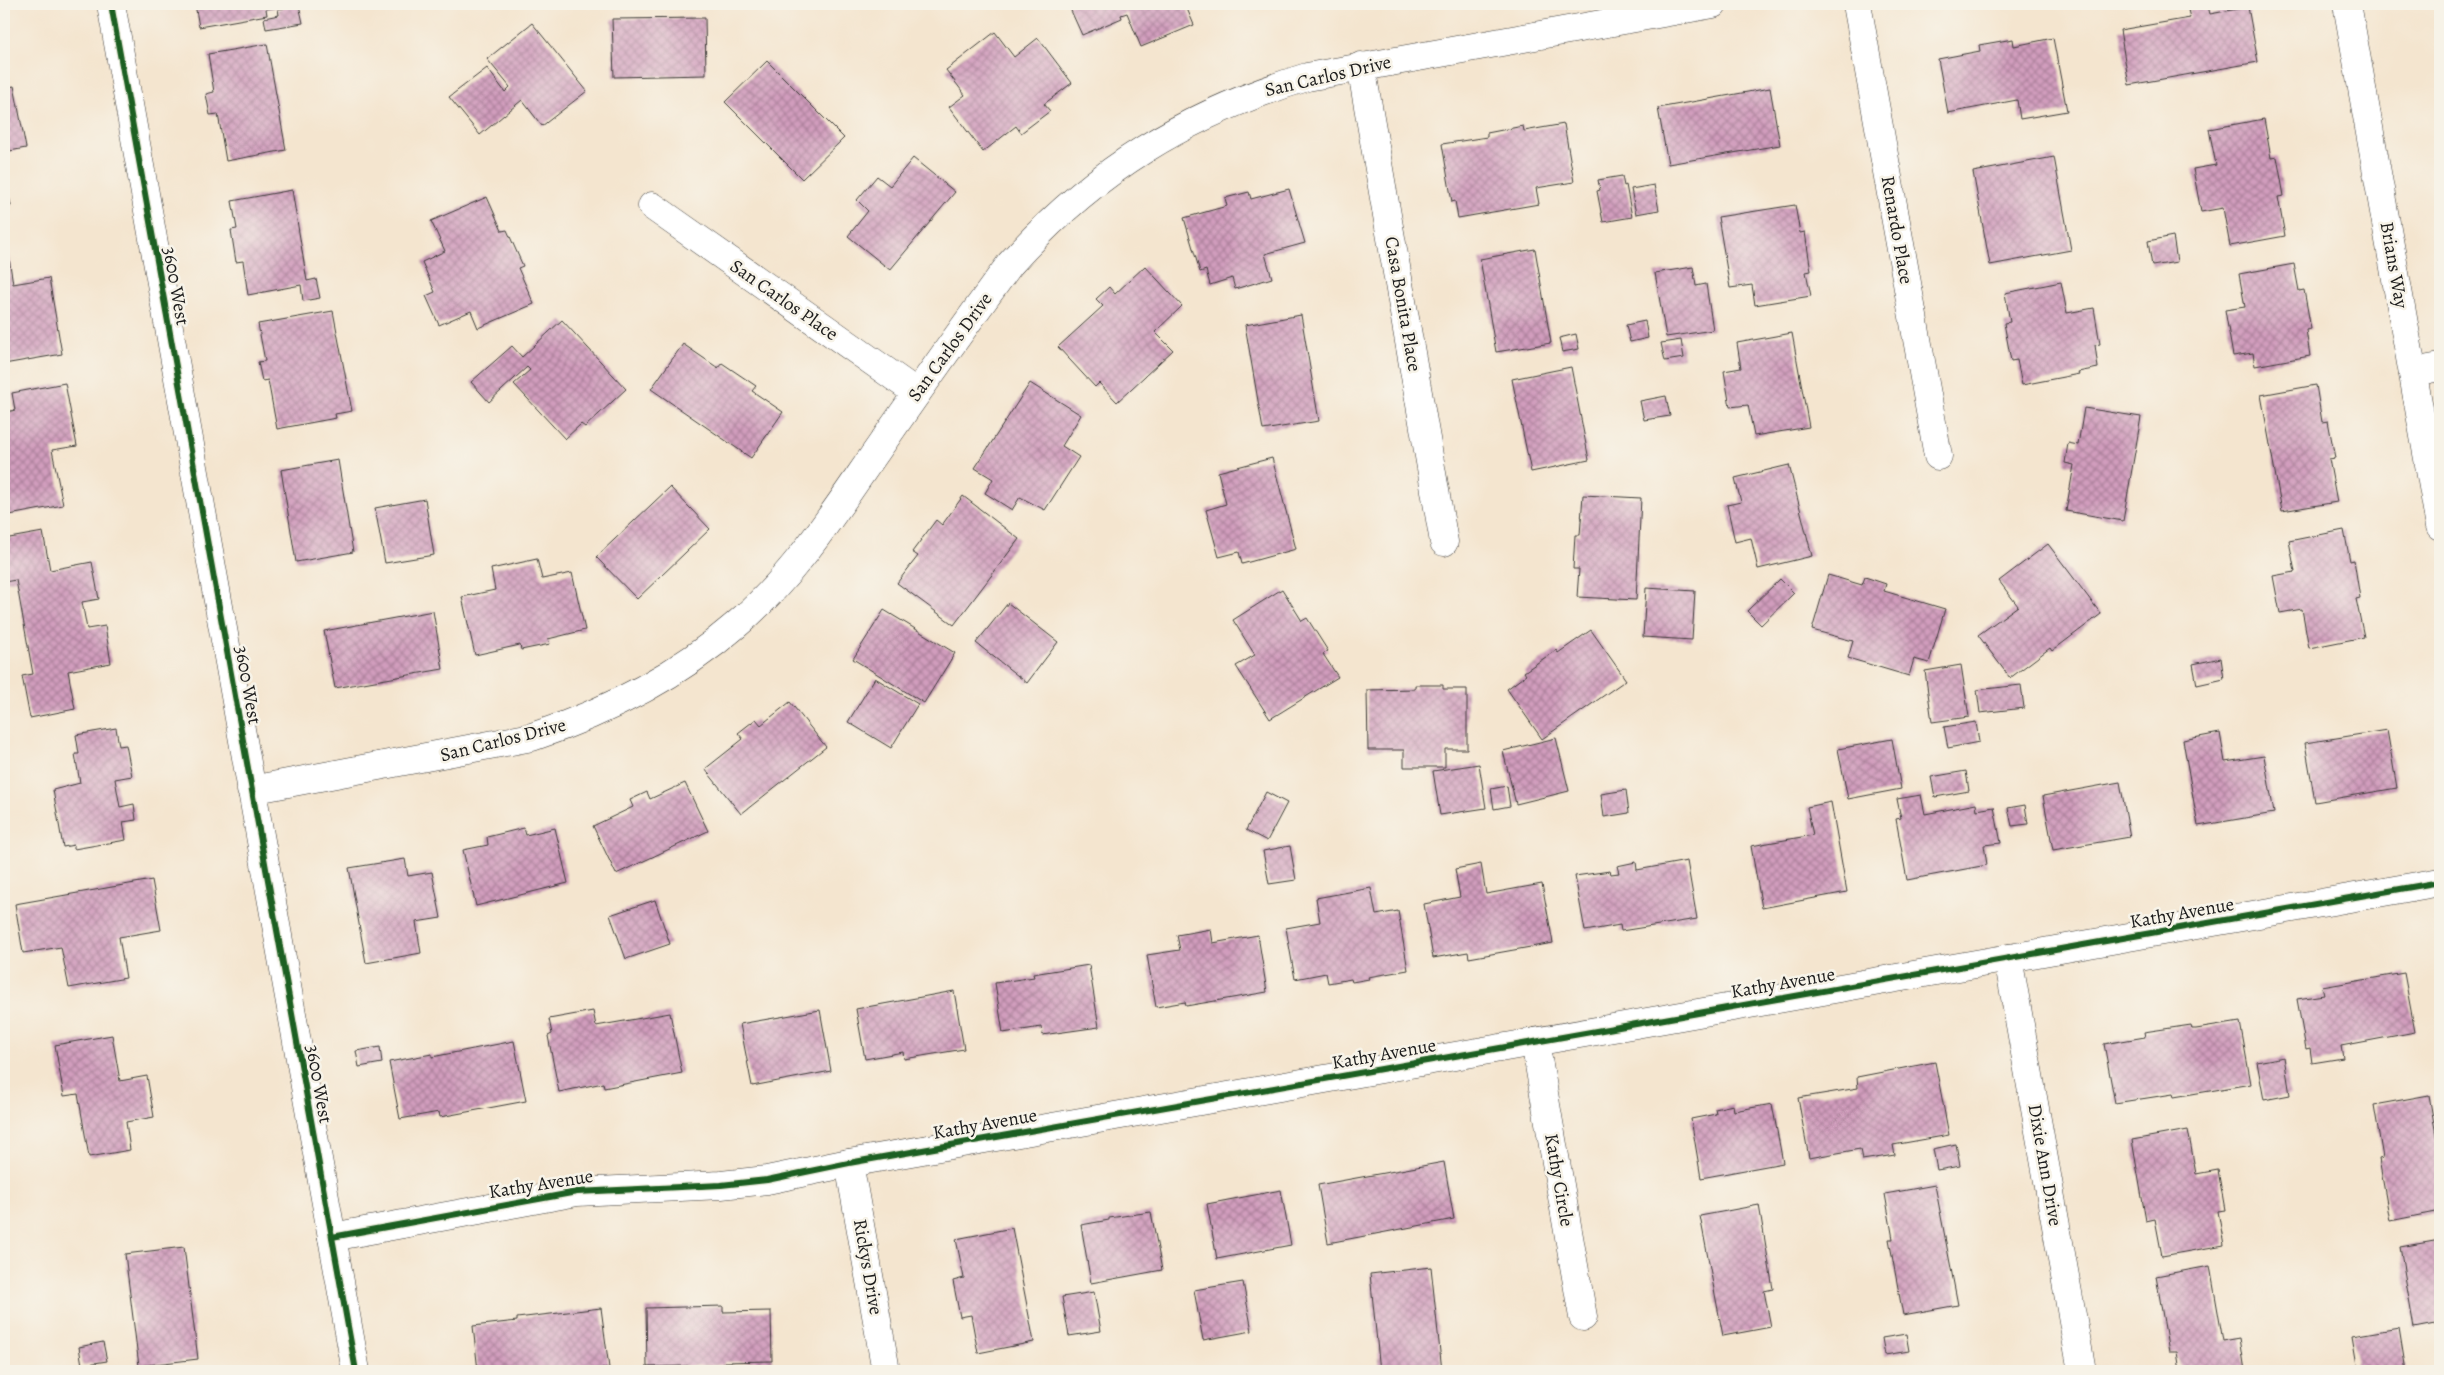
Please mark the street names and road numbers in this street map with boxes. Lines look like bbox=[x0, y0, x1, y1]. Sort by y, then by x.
street label: San Carlos Drive bbox=[1262, 49, 1394, 103]
street label: Renardo Place bbox=[1875, 174, 1919, 286]
street label: Brians Way bbox=[2374, 220, 2415, 311]
street label: Casa Bonita Place bbox=[1378, 235, 1428, 373]
street label: 3600 West bbox=[156, 245, 196, 327]
street label: San Carlos Place bbox=[725, 253, 843, 347]
street label: San Carlos Drive bbox=[902, 287, 998, 407]
street label: 3600 West bbox=[228, 644, 268, 726]
street label: San Carlos Drive bbox=[437, 712, 569, 768]
street label: Kathy Avenue bbox=[2128, 891, 2236, 935]
street label: Kathy Avenue bbox=[1729, 961, 1837, 1005]
street label: Kathy Avenue bbox=[1330, 1032, 1438, 1076]
street label: 3600 West bbox=[299, 1043, 339, 1125]
street label: Kathy Avenue bbox=[931, 1102, 1039, 1146]
street label: Dixie Ann Drive bbox=[2021, 1102, 2069, 1228]
street label: Kathy Circle bbox=[1538, 1131, 1580, 1229]
street label: Kathy Avenue bbox=[487, 1163, 595, 1205]
street label: Rickys Drive bbox=[847, 1217, 889, 1317]

